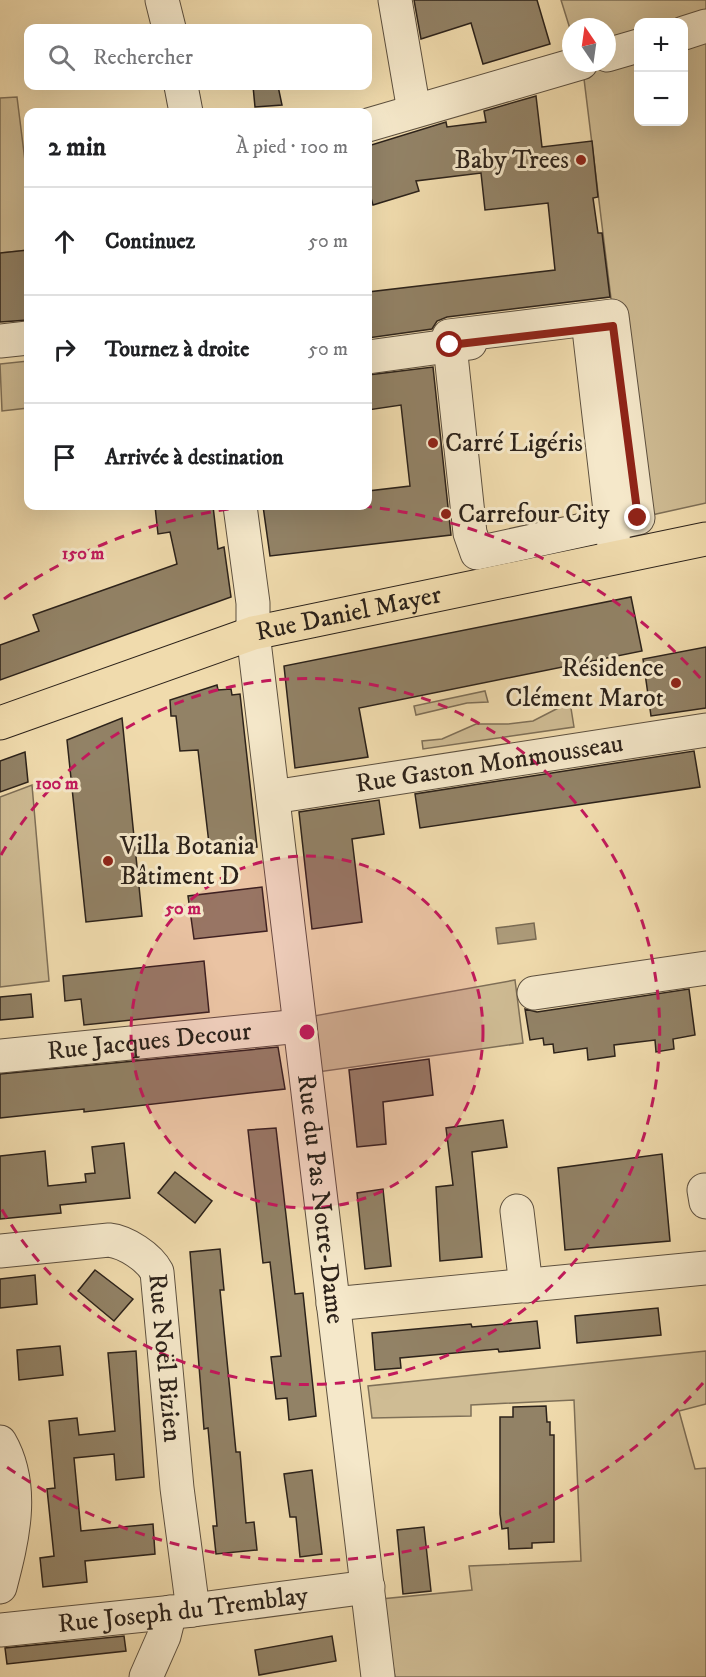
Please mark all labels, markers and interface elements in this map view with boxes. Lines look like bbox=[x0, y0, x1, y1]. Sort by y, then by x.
north arrow bbox=[562, 18, 616, 72]
map controls bbox=[634, 18, 688, 126]
button: + bbox=[634, 18, 688, 72]
search box bbox=[24, 24, 372, 90]
icon: search bbox=[45, 41, 78, 74]
text: Rechercher bbox=[93, 44, 193, 71]
button: − bbox=[634, 72, 688, 126]
text: 2 min bbox=[48, 131, 106, 164]
text: À pied · 100 m bbox=[236, 135, 348, 160]
place label: Baby Trees bbox=[455, 144, 569, 177]
marker: Baby Trees bbox=[574, 153, 588, 167]
icon: ahead bbox=[48, 225, 81, 258]
text: Continuez bbox=[105, 228, 195, 255]
text: 50 m bbox=[308, 229, 348, 254]
route start bbox=[436, 331, 462, 357]
icon: right bbox=[48, 333, 81, 366]
text: Tournez à droite bbox=[105, 336, 249, 363]
text: 50 m bbox=[308, 337, 348, 362]
place label: Carré Ligéris bbox=[445, 427, 583, 460]
marker: Carré Ligéris bbox=[426, 436, 440, 450]
icon: arrive bbox=[48, 441, 81, 474]
text: Arrivée à destination bbox=[105, 444, 284, 471]
place label: Carrefour City bbox=[458, 498, 610, 531]
route end bbox=[624, 504, 650, 530]
marker: Carrefour City bbox=[439, 507, 453, 521]
text: 150 m bbox=[62, 543, 105, 565]
street label: Rue Daniel Mayer bbox=[253, 578, 444, 649]
place label: Résidence Clément Marot bbox=[505, 652, 664, 715]
marker: Résidence Clément Marot bbox=[669, 676, 683, 690]
street label: Rue Gaston Monmousseau bbox=[353, 727, 626, 800]
text: 100 m bbox=[35, 773, 79, 795]
place label: Villa Botania Bâtiment D bbox=[119, 830, 255, 893]
marker: Villa Botania Bâtiment D bbox=[101, 854, 115, 868]
text: 50 m bbox=[164, 898, 201, 920]
street label: Rue Jacques Decour bbox=[46, 1014, 253, 1068]
centre of rings bbox=[297, 1022, 317, 1042]
street label: Rue du Pas Notre-Dame bbox=[289, 1072, 352, 1326]
street label: Rue Noël Bizien bbox=[141, 1272, 189, 1444]
street label: Rue Joseph du Tremblay bbox=[56, 1578, 311, 1640]

